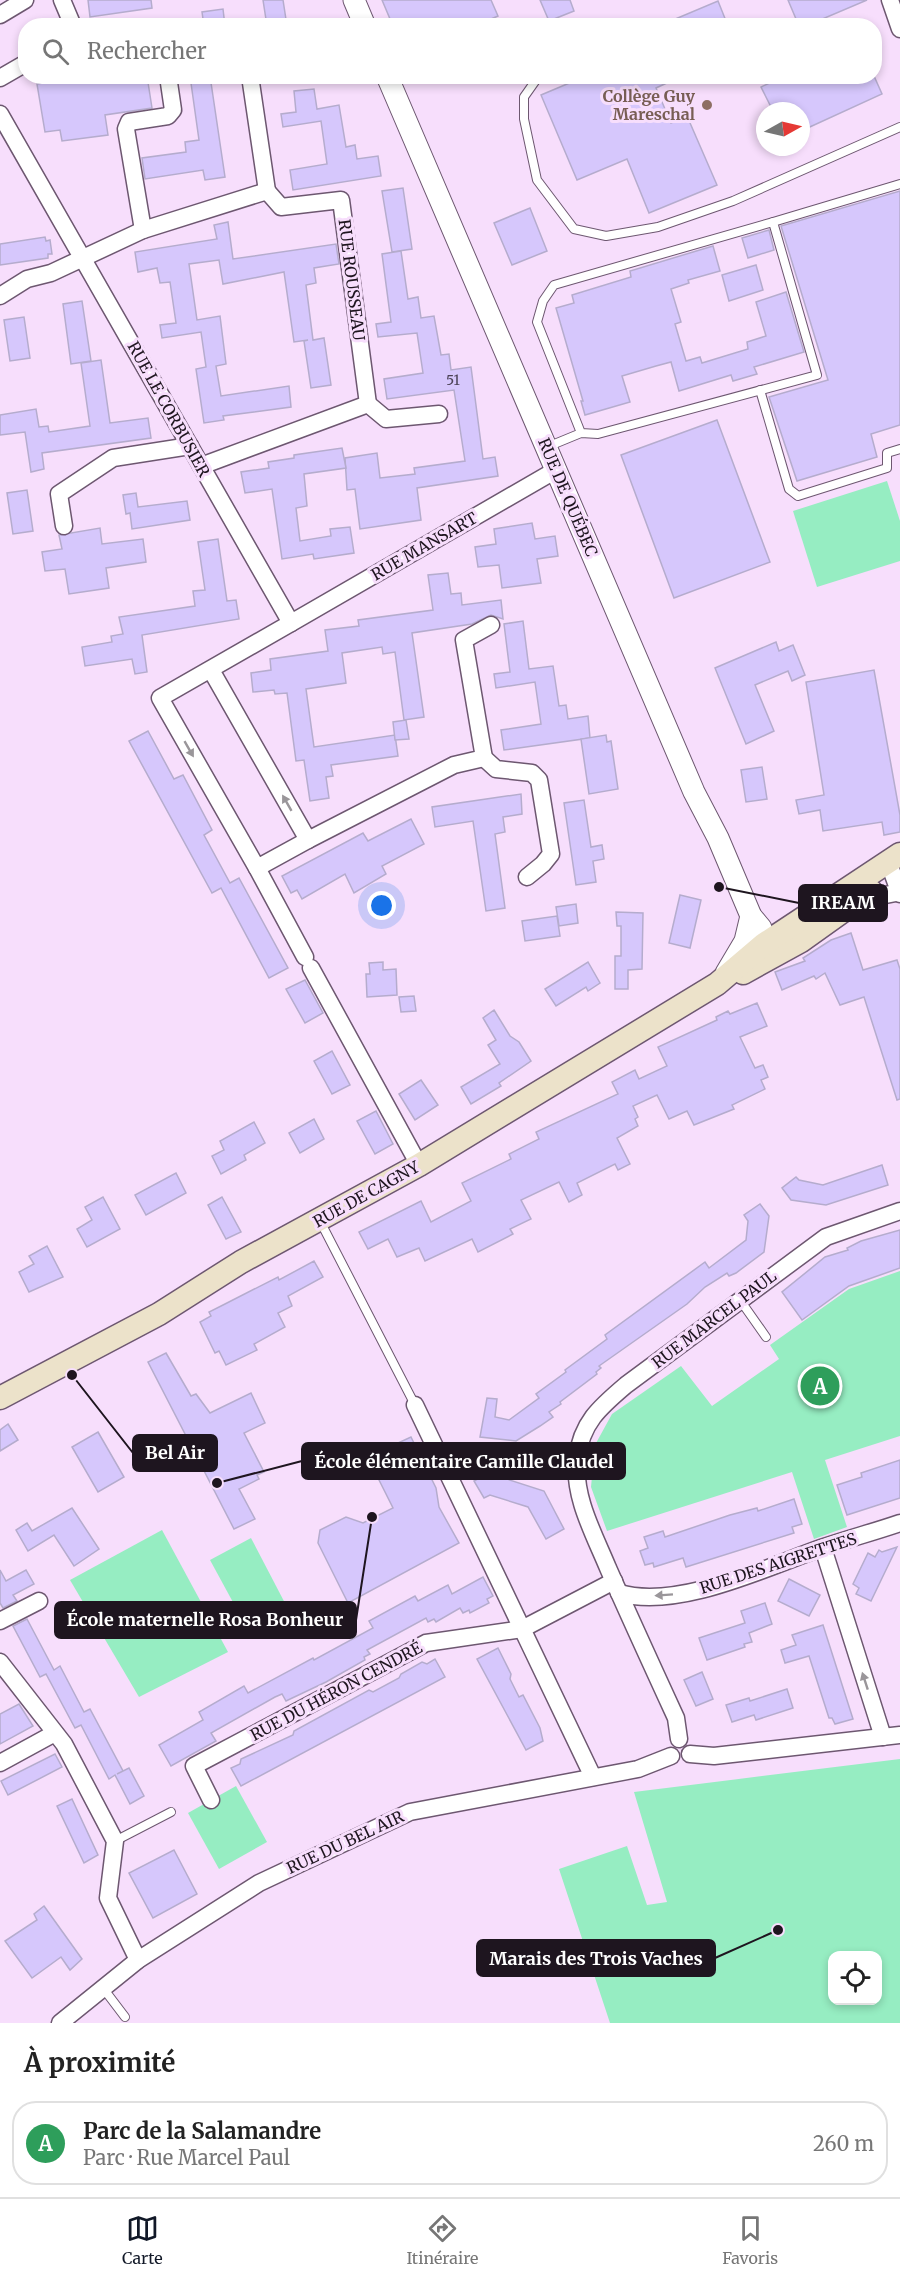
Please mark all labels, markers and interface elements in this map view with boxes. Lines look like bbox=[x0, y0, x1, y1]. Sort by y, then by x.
search box bbox=[18, 18, 882, 84]
icon: search bbox=[39, 35, 72, 68]
text: Rechercher bbox=[87, 37, 207, 65]
place label: Collège Guy Mareschal bbox=[603, 86, 696, 124]
marker: Collège Guy Mareschal bbox=[700, 98, 714, 112]
north arrow bbox=[756, 102, 810, 156]
street label: RUE ROUSSEAU bbox=[335, 218, 369, 342]
street label: RUE LE CORBUSIER bbox=[123, 338, 215, 481]
house number: 51 bbox=[446, 371, 460, 389]
street label: RUE DE QUÉBEC bbox=[534, 435, 602, 559]
street label: RUE MANSART bbox=[367, 508, 481, 584]
one-way arrow bbox=[184, 741, 194, 758]
one-way arrow bbox=[281, 795, 292, 811]
callout: IREAM bbox=[799, 885, 887, 921]
your location bbox=[367, 891, 396, 920]
text: IREAM bbox=[811, 891, 876, 914]
street label: RUE DE CAGNY bbox=[309, 1156, 423, 1231]
street label: RUE MARCEL PAUL bbox=[648, 1266, 780, 1372]
pin: A bbox=[800, 1364, 840, 1408]
callout: Bel Air bbox=[133, 1435, 217, 1471]
text: Bel Air bbox=[145, 1441, 205, 1464]
callout: École élémentaire Camille Claudel bbox=[302, 1443, 625, 1479]
text: École élémentaire Camille Claudel bbox=[314, 1450, 614, 1473]
street label: RUE DES AIGRETTES bbox=[697, 1528, 859, 1598]
one-way arrow bbox=[654, 1590, 673, 1600]
callout: École maternelle Rosa Bonheur bbox=[55, 1602, 356, 1638]
text: École maternelle Rosa Bonheur bbox=[67, 1608, 343, 1631]
street label: RUE DU HÉRON CENDRÉ bbox=[247, 1637, 426, 1745]
one-way arrow bbox=[860, 1672, 869, 1690]
street label: RUE DU BEL AIR bbox=[283, 1806, 408, 1878]
callout: Marais des Trois Vaches bbox=[477, 1940, 715, 1976]
text: Marais des Trois Vaches bbox=[489, 1947, 703, 1970]
map controls bbox=[828, 1951, 882, 2005]
button: locate bbox=[828, 1951, 882, 2005]
text: À proximité bbox=[24, 2046, 175, 2079]
text: Parc de la Salamandre bbox=[83, 2117, 321, 2145]
text: A bbox=[38, 2131, 53, 2156]
text: 260 m bbox=[813, 2131, 874, 2156]
text: Parc · Rue Marcel Paul bbox=[83, 2145, 290, 2170]
tab: Carte bbox=[122, 2212, 163, 2268]
tab: Itinéraire bbox=[406, 2212, 478, 2268]
tab: Favoris bbox=[722, 2212, 778, 2268]

